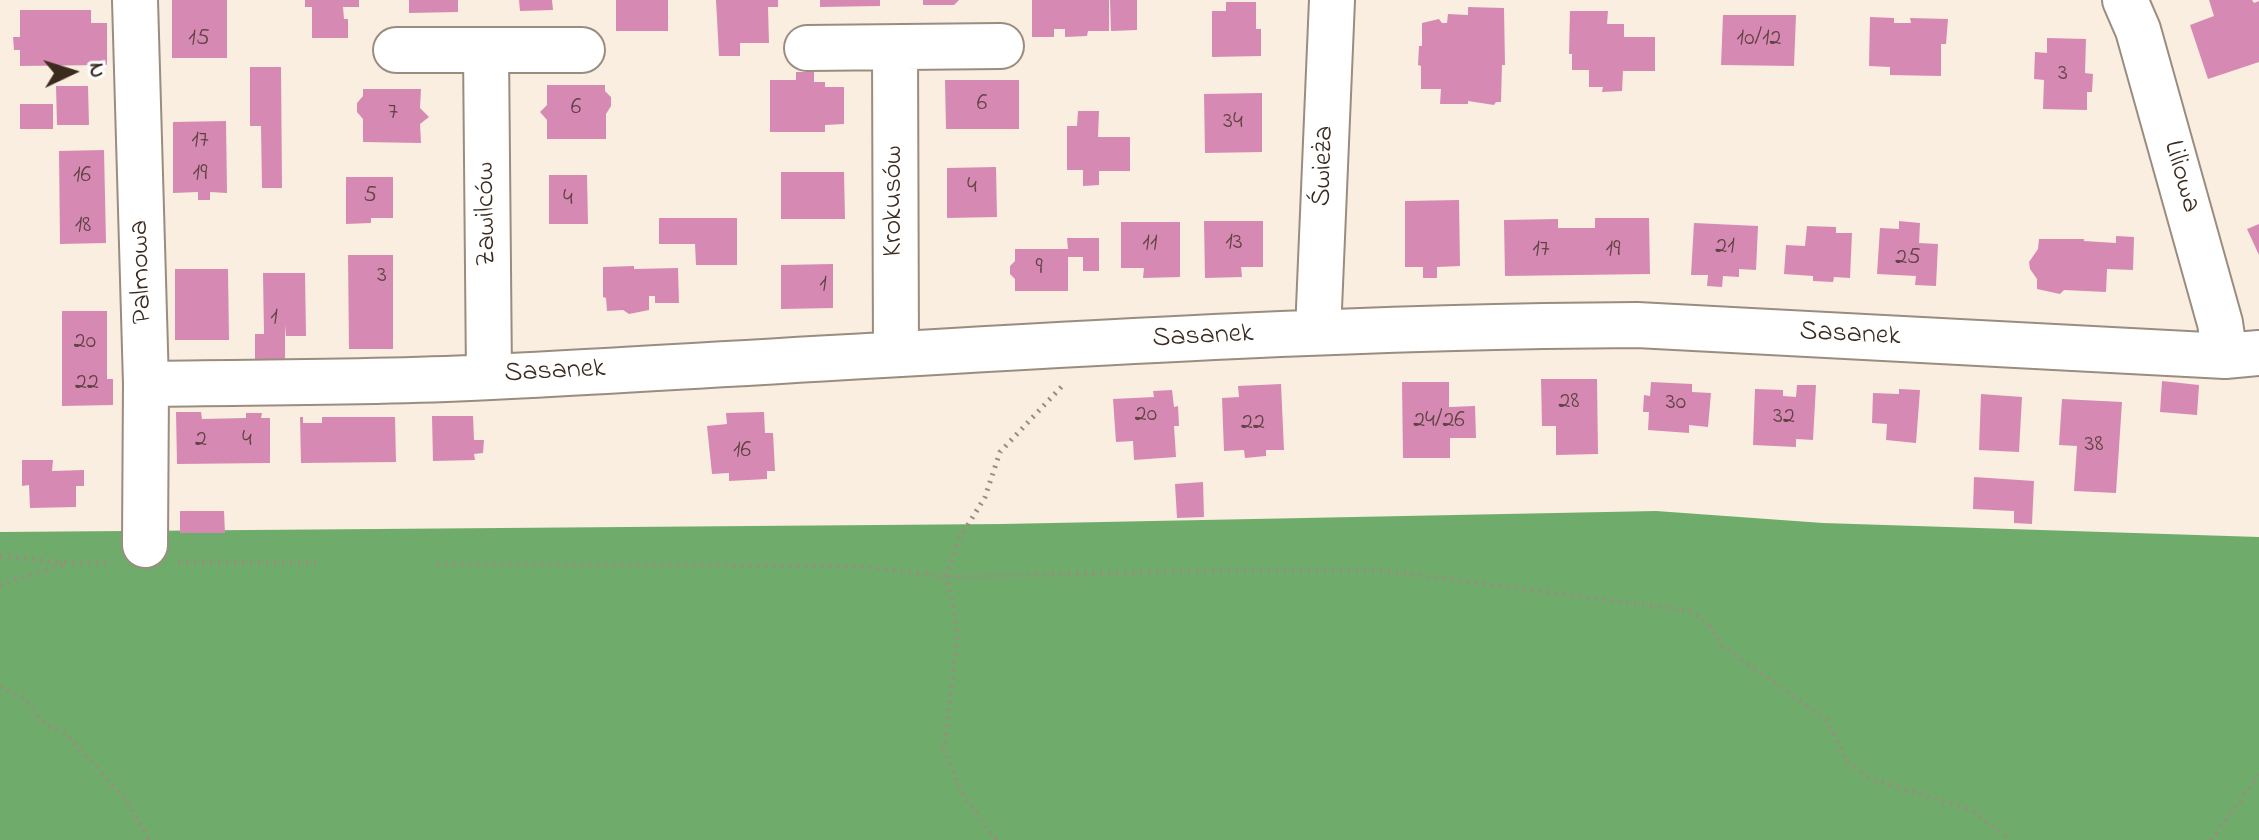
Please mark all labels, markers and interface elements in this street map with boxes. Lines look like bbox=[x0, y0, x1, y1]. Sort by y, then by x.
house number: 15 bbox=[188, 26, 210, 54]
house number: 10/12 bbox=[1737, 26, 1781, 54]
north arrow bbox=[32, 32, 112, 112]
house number: 3 bbox=[2058, 61, 2068, 89]
text: N bbox=[79, 62, 112, 79]
house number: 6 bbox=[977, 91, 987, 119]
house number: 6 bbox=[571, 95, 581, 123]
house number: 7 bbox=[388, 100, 398, 128]
house number: 34 bbox=[1223, 109, 1243, 137]
street label: Świeża bbox=[1307, 125, 1343, 207]
house number: 17 bbox=[191, 128, 209, 156]
street label: Liliowa bbox=[2154, 137, 2206, 217]
street label: Krokusów bbox=[878, 145, 912, 257]
house number: 19 bbox=[193, 161, 207, 189]
street label: Zawilców bbox=[470, 161, 506, 267]
house number: 16 bbox=[73, 163, 91, 191]
house number: 4 bbox=[967, 174, 977, 202]
house number: 5 bbox=[363, 183, 377, 211]
house number: 4 bbox=[563, 186, 573, 214]
house number: 18 bbox=[75, 213, 91, 241]
street label: Palmowa bbox=[124, 219, 162, 325]
house number: 13 bbox=[1225, 230, 1243, 258]
house number: 11 bbox=[1142, 231, 1158, 259]
house number: 21 bbox=[1715, 234, 1735, 262]
house number: 17 bbox=[1532, 237, 1550, 265]
house number: 19 bbox=[1606, 237, 1620, 265]
house number: 25 bbox=[1895, 245, 1921, 273]
house number: 9 bbox=[1035, 255, 1043, 283]
house number: 3 bbox=[377, 263, 387, 291]
house number: 1 bbox=[819, 272, 827, 300]
house number: 1 bbox=[270, 305, 278, 333]
street label: Sasanek bbox=[1799, 317, 1901, 355]
street label: Sasanek bbox=[1152, 319, 1254, 357]
house number: 20 bbox=[74, 329, 96, 357]
street label: Sasanek bbox=[504, 354, 606, 392]
house number: 22 bbox=[75, 370, 99, 398]
house number: 28 bbox=[1559, 389, 1579, 417]
house number: 30 bbox=[1666, 390, 1686, 418]
house number: 20 bbox=[1135, 402, 1157, 430]
house number: 32 bbox=[1773, 404, 1795, 432]
house number: 24/26 bbox=[1413, 408, 1465, 436]
house number: 22 bbox=[1241, 410, 1265, 438]
house number: 2 bbox=[195, 427, 207, 455]
house number: 4 bbox=[242, 427, 252, 455]
house number: 38 bbox=[2085, 432, 2103, 460]
house number: 16 bbox=[733, 438, 751, 466]

